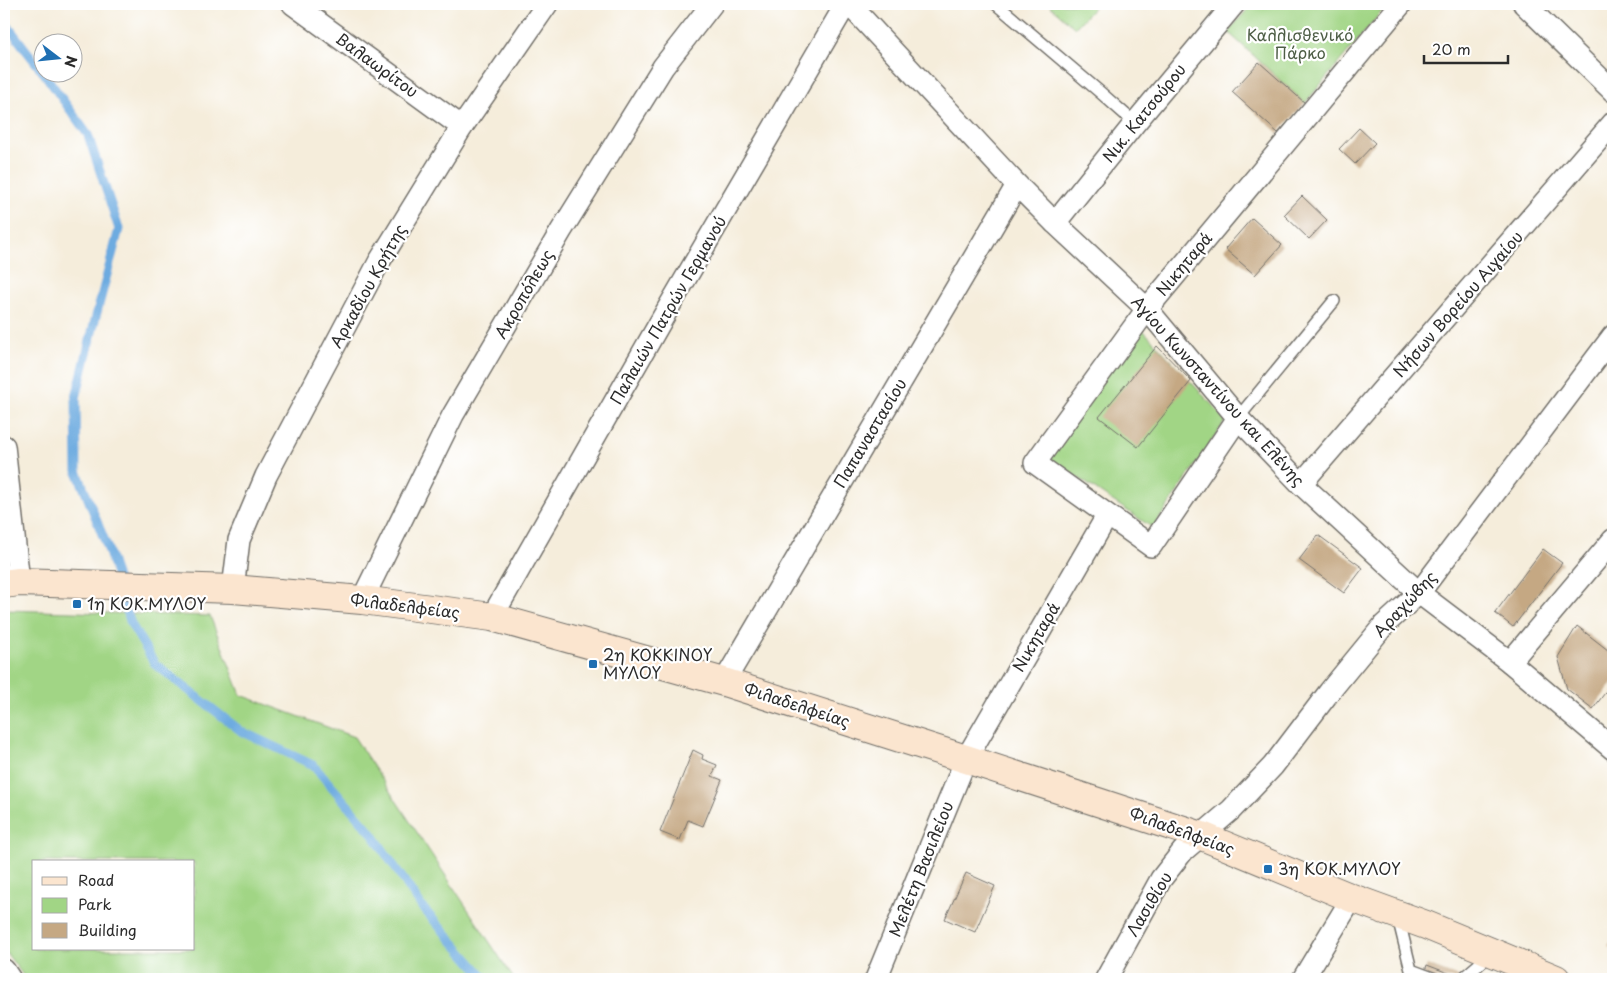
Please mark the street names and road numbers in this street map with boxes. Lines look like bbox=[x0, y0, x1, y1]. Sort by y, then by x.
street label: Βαλαωρίτου bbox=[331, 26, 424, 102]
street label: Νικ. Κατσούρου bbox=[1096, 58, 1191, 167]
street label: Παλαιών Πατρών Γερμανού bbox=[603, 211, 731, 408]
street label: Αρκαδίου Κρήτης bbox=[323, 219, 411, 352]
street label: Νήσων Βορείου Αιγαίου bbox=[1387, 225, 1528, 382]
street label: Νικηταρά bbox=[1149, 226, 1217, 300]
street label: Ακροπόλεως bbox=[488, 244, 558, 343]
street label: Αγίου Κωνσταντίνου και Ελένης bbox=[1127, 290, 1311, 491]
street label: Παπαναστασίου bbox=[827, 373, 911, 492]
street label: Αραχώβης bbox=[1367, 565, 1441, 642]
street label: Φιλαδελφείας bbox=[349, 586, 461, 624]
street label: Νικηταρά bbox=[1006, 597, 1065, 676]
street label: Φιλαδελφείας bbox=[741, 676, 853, 732]
street label: Μελέτη Βασιλείου bbox=[882, 797, 958, 940]
street label: Φιλαδελφείας bbox=[1127, 800, 1238, 860]
street label: Λασιθίου bbox=[1119, 867, 1177, 940]

